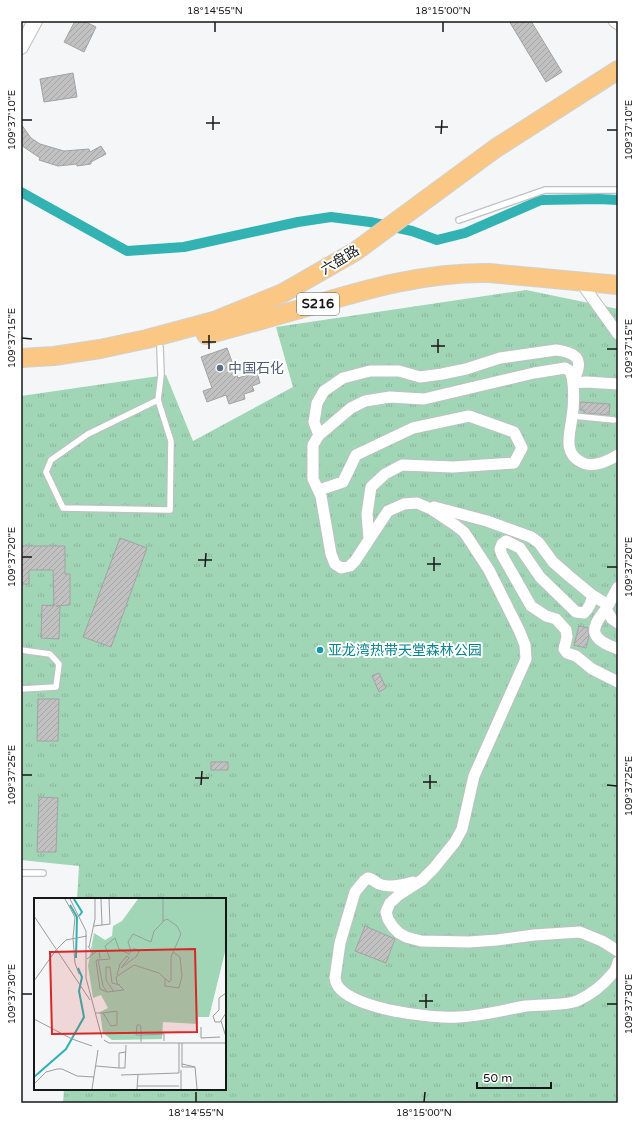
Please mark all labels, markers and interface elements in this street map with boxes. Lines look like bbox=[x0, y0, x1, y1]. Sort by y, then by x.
text: 18°14'55"N bbox=[187, 5, 243, 17]
text: 18°15'00"N bbox=[415, 5, 471, 17]
text: 109°37'10"E bbox=[6, 90, 18, 150]
text: 109°37'10"E bbox=[623, 100, 635, 160]
street label: 六盘路 bbox=[318, 242, 362, 278]
road number: S216 bbox=[297, 293, 339, 315]
text: 109°37'15"E bbox=[6, 308, 18, 368]
text: 109°37'15"E bbox=[623, 319, 635, 379]
place label: 中国石化 bbox=[228, 360, 284, 377]
marker: 中国石化 bbox=[215, 363, 225, 373]
text: 109°37'20"E bbox=[6, 527, 18, 587]
text: 109°37'20"E bbox=[623, 537, 635, 597]
place label: 亚龙湾热带天堂森林公园 bbox=[328, 642, 482, 659]
marker: 亚龙湾热带天堂森林公园 bbox=[315, 645, 325, 655]
text: 109°37'25"E bbox=[6, 745, 18, 805]
text: 109°37'25"E bbox=[623, 756, 635, 816]
inset map bbox=[34, 898, 226, 1090]
text: 109°37'30"E bbox=[6, 964, 18, 1024]
text: 109°37'30"E bbox=[623, 974, 635, 1034]
scale bar bbox=[477, 1064, 551, 1090]
text: 50 m bbox=[483, 1071, 512, 1085]
text: 18°14'55"N bbox=[168, 1107, 224, 1119]
text: 18°15'00"N bbox=[396, 1107, 452, 1119]

